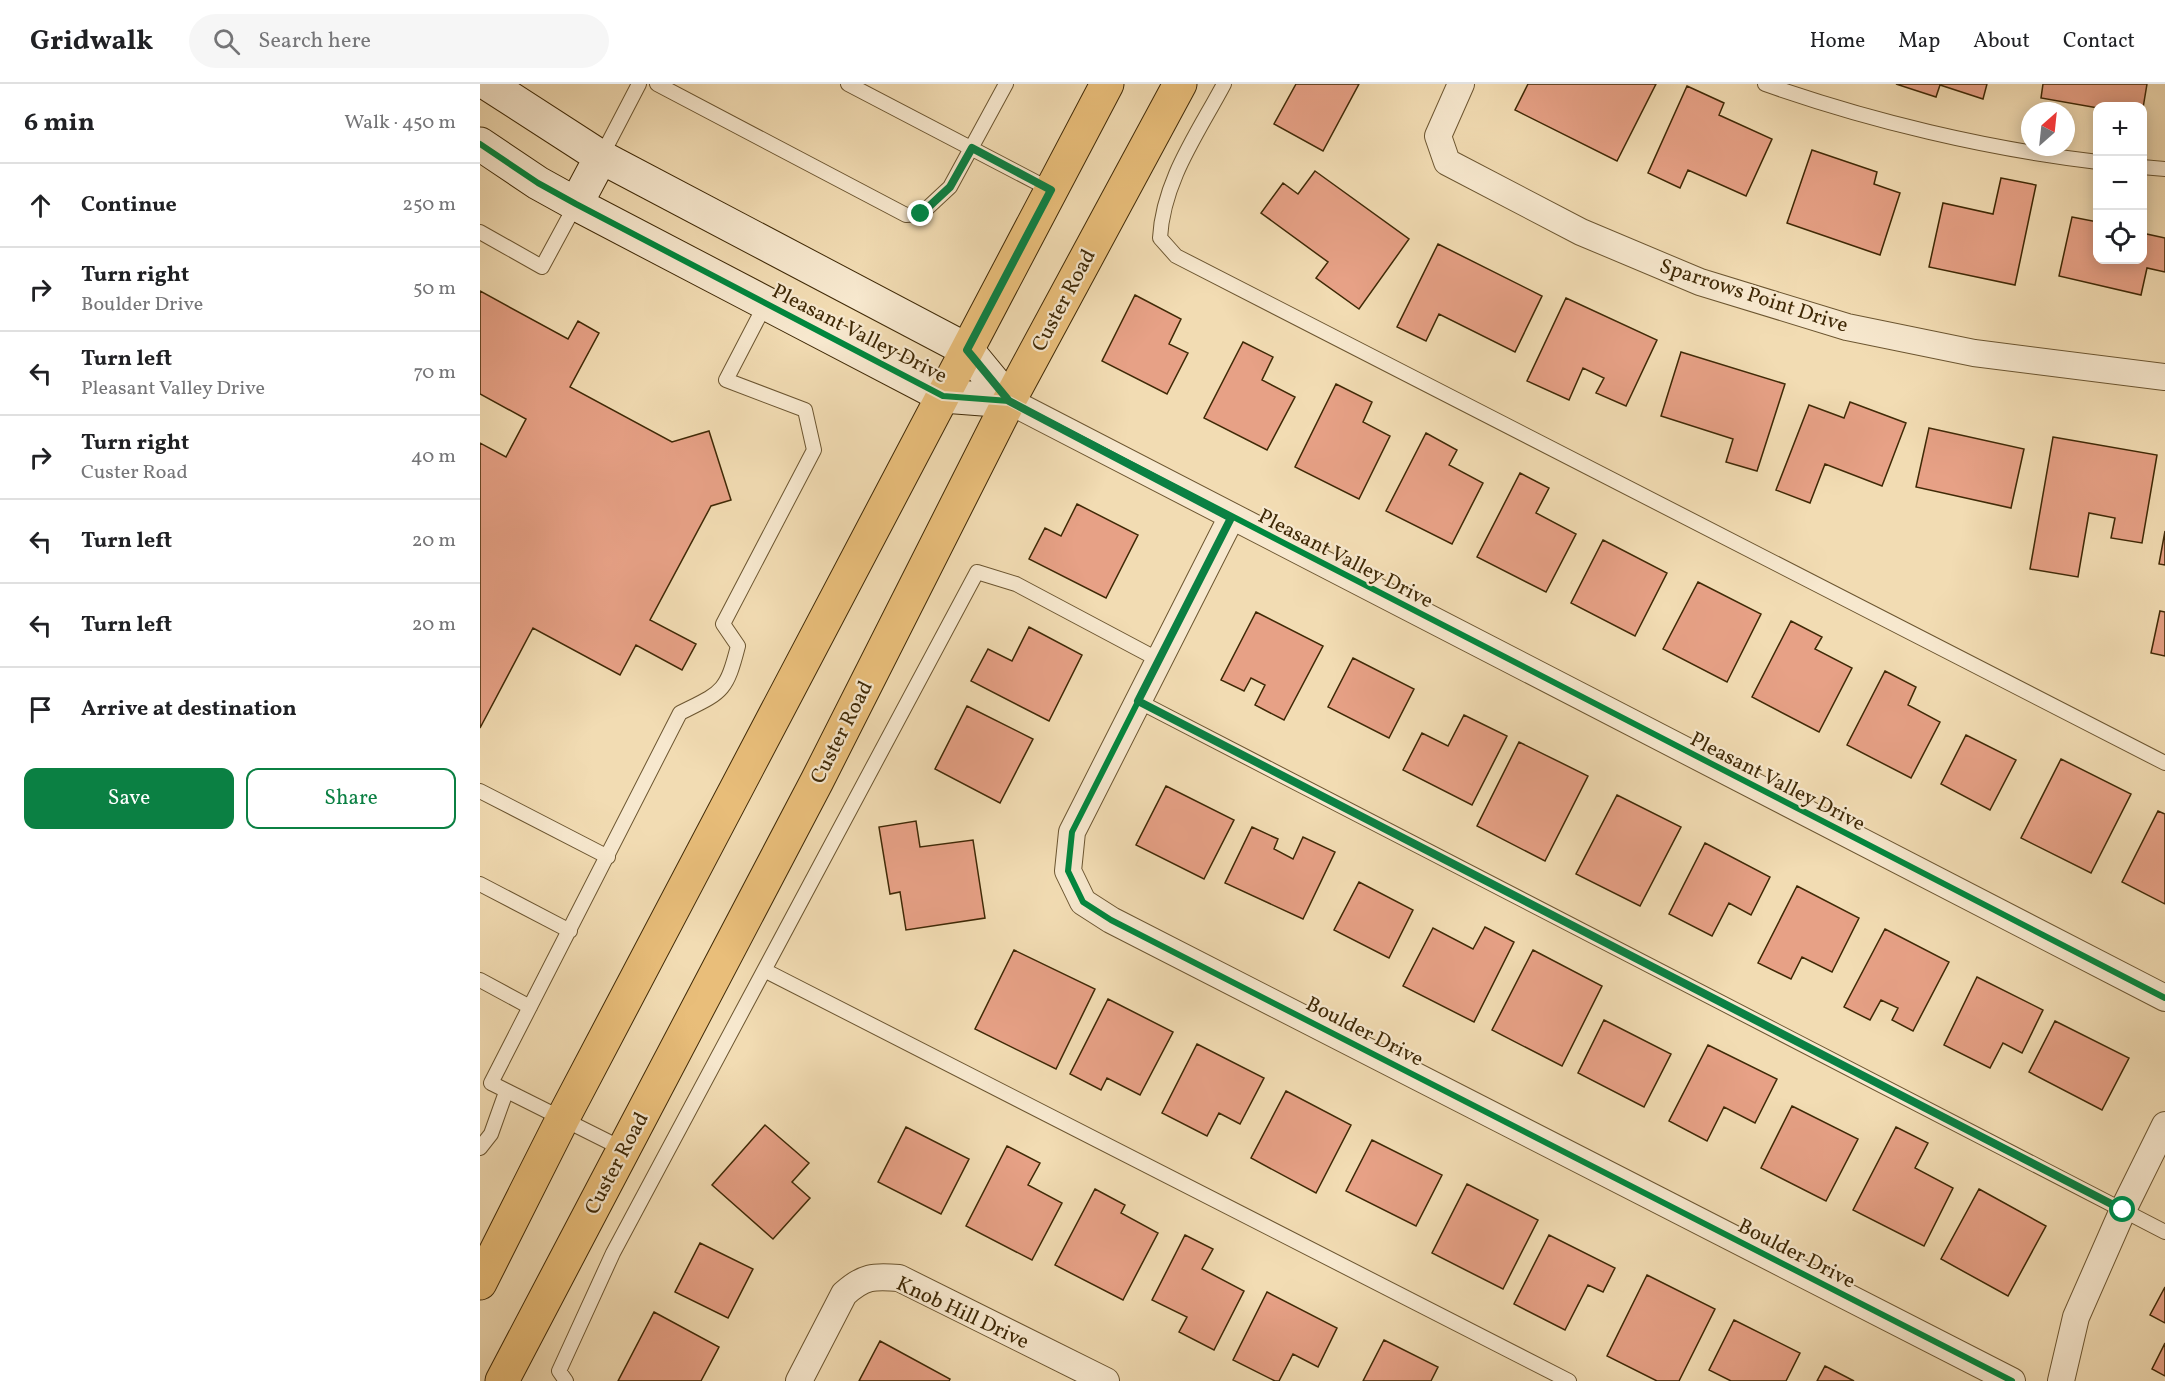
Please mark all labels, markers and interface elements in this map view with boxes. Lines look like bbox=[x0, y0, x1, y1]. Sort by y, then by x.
search box bbox=[189, 14, 609, 68]
text: Gridwalk bbox=[30, 22, 153, 61]
icon: search bbox=[210, 25, 243, 58]
text: Search here bbox=[258, 26, 371, 57]
text: Home bbox=[1810, 27, 1865, 56]
text: Map bbox=[1898, 27, 1940, 56]
text: About bbox=[1973, 27, 2030, 56]
text: Contact bbox=[2063, 27, 2135, 56]
north arrow bbox=[2021, 102, 2075, 156]
map controls bbox=[2093, 102, 2147, 264]
button: + bbox=[2093, 102, 2147, 156]
text: 6 min bbox=[24, 105, 95, 141]
text: Walk · 450 m bbox=[344, 109, 456, 137]
button: − bbox=[2093, 156, 2147, 210]
icon: ahead bbox=[24, 189, 57, 222]
text: Continue bbox=[81, 190, 177, 221]
text: 250 m bbox=[402, 191, 456, 219]
route end bbox=[907, 200, 933, 226]
button: locate bbox=[2093, 210, 2147, 264]
street label: Custer Road bbox=[1025, 244, 1103, 357]
street label: Sparrows Point Drive bbox=[1655, 252, 1852, 341]
text: Turn right bbox=[81, 260, 189, 291]
icon: right bbox=[24, 273, 57, 306]
text: 50 m bbox=[413, 275, 456, 303]
street label: Pleasant Valley Drive bbox=[767, 278, 952, 391]
text: Boulder Drive bbox=[81, 291, 203, 319]
text: Turn left bbox=[81, 344, 172, 375]
icon: left bbox=[24, 357, 57, 390]
text: 70 m bbox=[413, 359, 456, 387]
text: Pleasant Valley Drive bbox=[81, 375, 265, 403]
text: Turn right bbox=[81, 428, 189, 459]
icon: right bbox=[24, 441, 57, 474]
text: 40 m bbox=[411, 443, 456, 471]
text: Custer Road bbox=[81, 459, 188, 487]
street label: Pleasant Valley Drive bbox=[1253, 503, 1438, 616]
icon: left bbox=[24, 525, 57, 558]
text: Turn left bbox=[81, 526, 172, 557]
text: 20 m bbox=[412, 527, 456, 555]
icon: left bbox=[24, 609, 57, 642]
text: Turn left bbox=[81, 610, 172, 641]
text: 20 m bbox=[412, 611, 456, 639]
street label: Custer Road bbox=[804, 676, 881, 789]
icon: arrive bbox=[24, 693, 57, 726]
text: Arrive at destination bbox=[81, 694, 297, 725]
street label: Pleasant Valley Drive bbox=[1685, 726, 1870, 839]
button: Save bbox=[24, 768, 234, 829]
button: Share bbox=[246, 768, 456, 829]
street label: Boulder Drive bbox=[1301, 990, 1428, 1074]
street label: Custer Road bbox=[578, 1107, 656, 1220]
route start bbox=[2109, 1196, 2135, 1222]
street label: Boulder Drive bbox=[1733, 1212, 1860, 1296]
street label: Knob Hill Drive bbox=[891, 1270, 1034, 1357]

